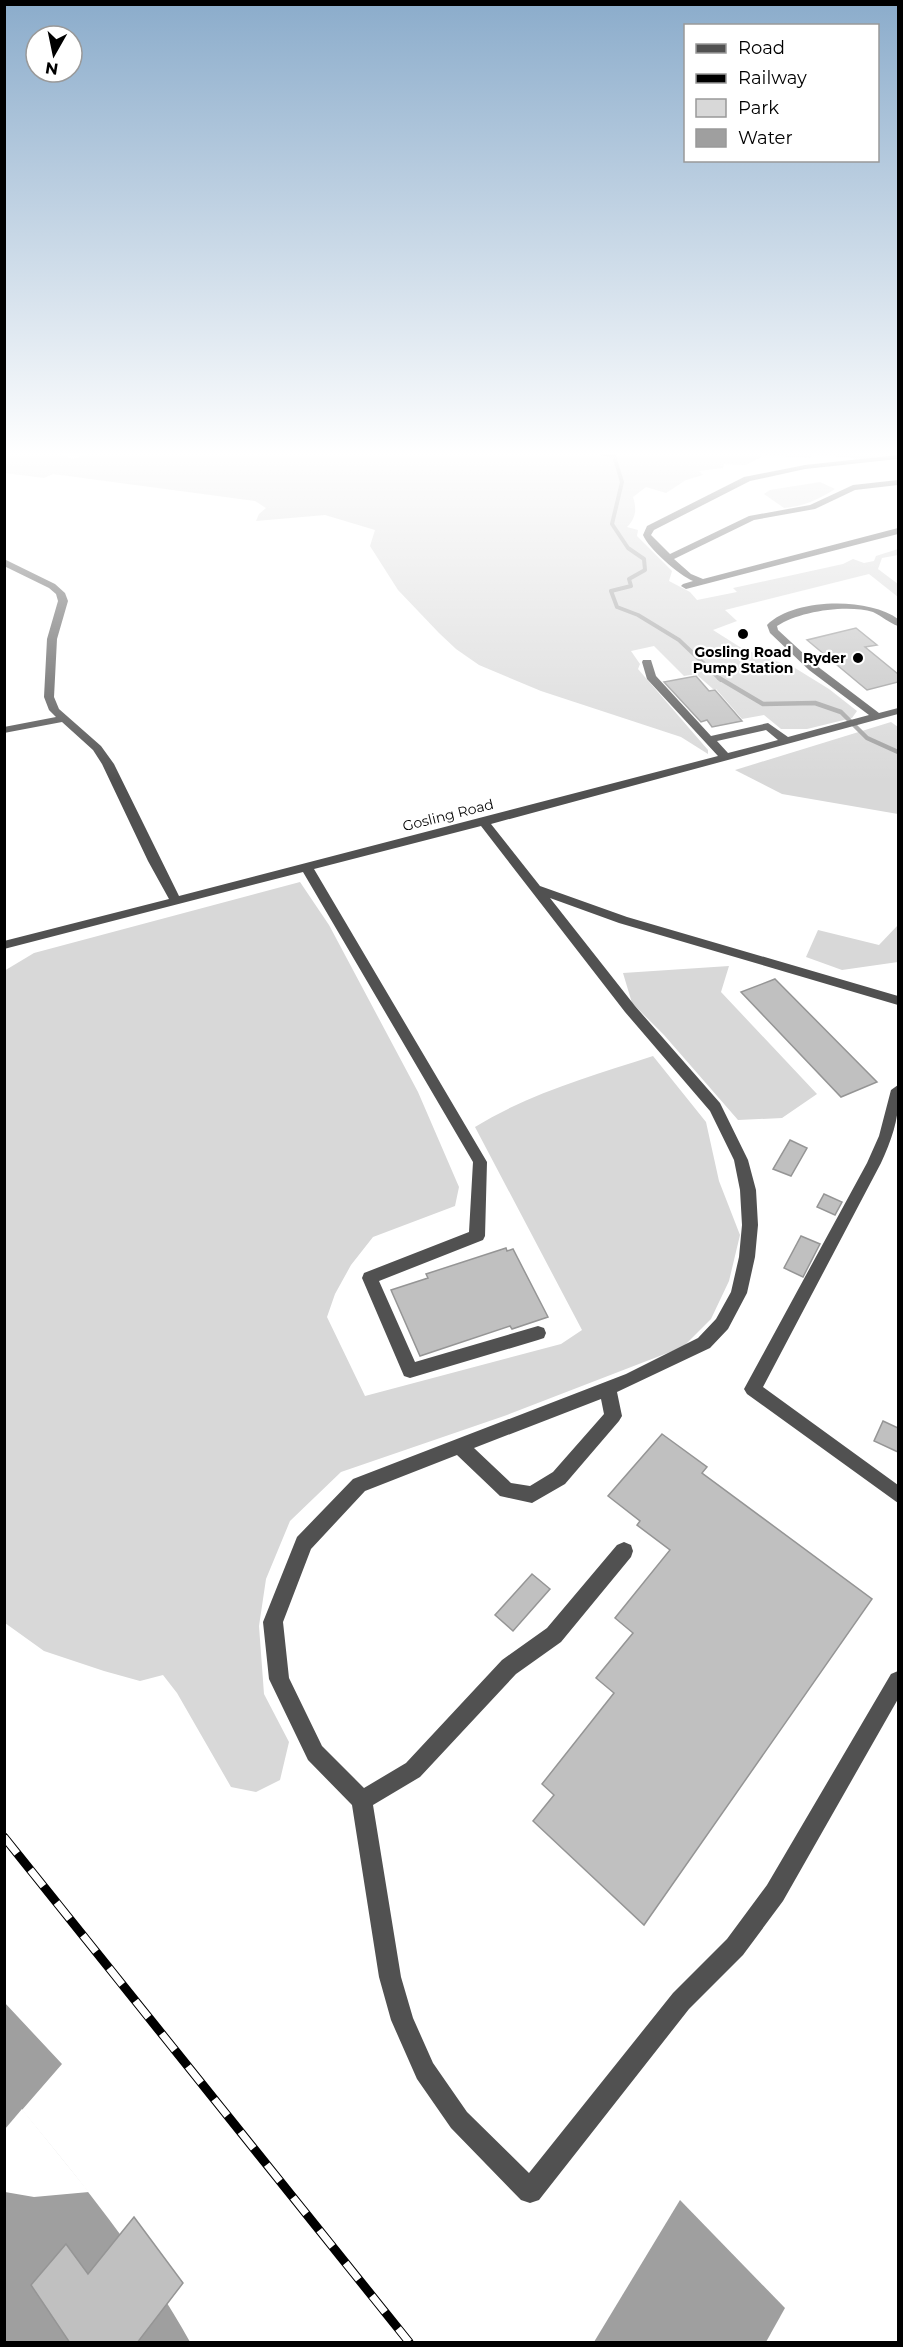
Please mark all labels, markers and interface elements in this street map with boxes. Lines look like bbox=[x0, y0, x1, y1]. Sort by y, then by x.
north arrow bbox=[24, 24, 84, 84]
legend bbox=[684, 24, 879, 162]
text: Road bbox=[738, 37, 785, 59]
text: N bbox=[44, 58, 60, 79]
text: Railway bbox=[738, 67, 807, 89]
text: Park bbox=[738, 97, 779, 119]
text: Water bbox=[738, 127, 793, 149]
marker: Gosling Road Pump Station bbox=[736, 627, 750, 641]
place label: Gosling Road Pump Station bbox=[693, 643, 793, 677]
place label: Ryder bbox=[803, 649, 846, 667]
marker: Ryder bbox=[851, 651, 865, 665]
street label: Gosling Road bbox=[401, 795, 495, 835]

